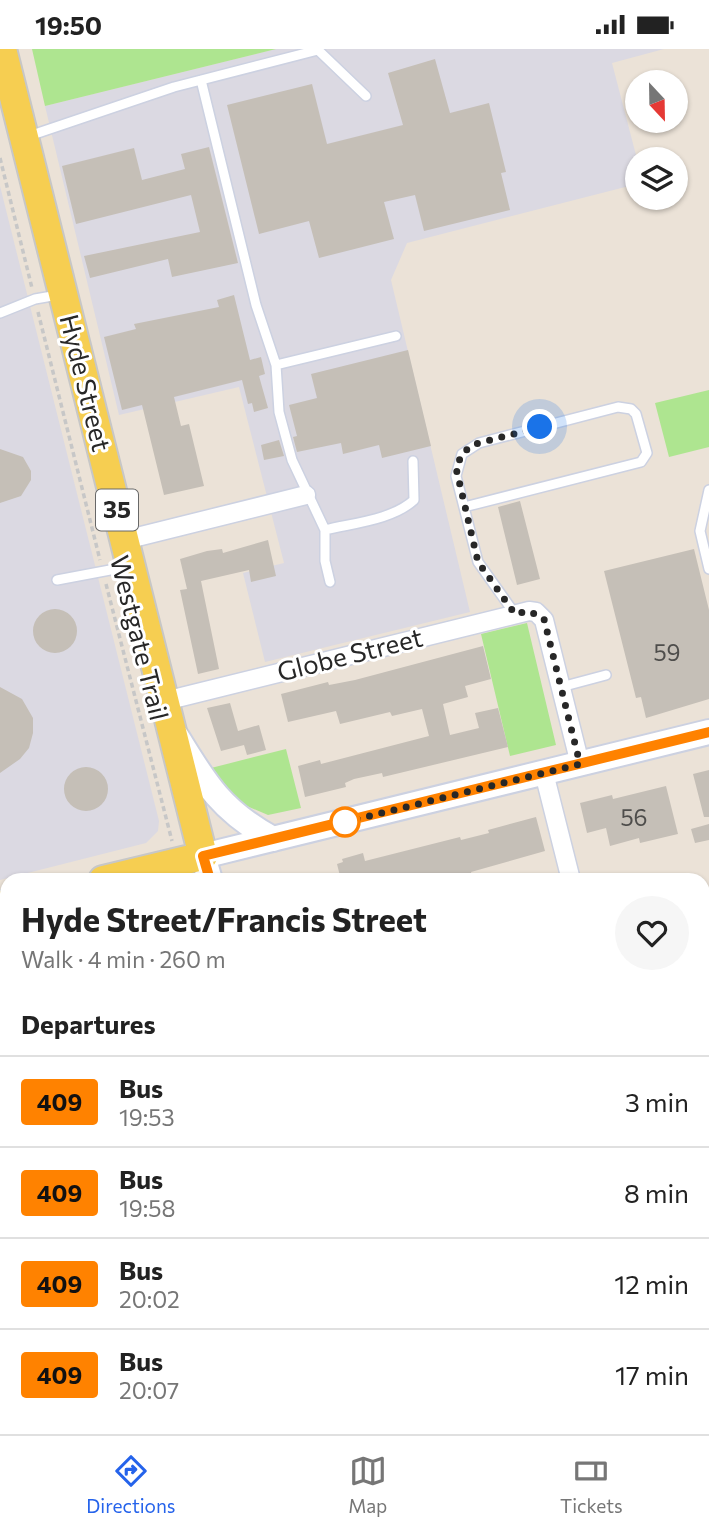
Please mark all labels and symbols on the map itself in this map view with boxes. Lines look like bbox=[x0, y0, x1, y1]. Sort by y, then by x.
north arrow bbox=[625, 70, 688, 133]
street label: Hyde Street bbox=[55, 311, 118, 454]
your location bbox=[522, 409, 557, 444]
road number: 35 bbox=[96, 489, 138, 531]
street label: Westgate Trail bbox=[105, 552, 176, 723]
street label: Globe Street bbox=[274, 621, 426, 687]
house number: 59 bbox=[653, 638, 681, 666]
house number: 56 bbox=[620, 803, 648, 831]
unlabelled marker bbox=[330, 807, 360, 837]

